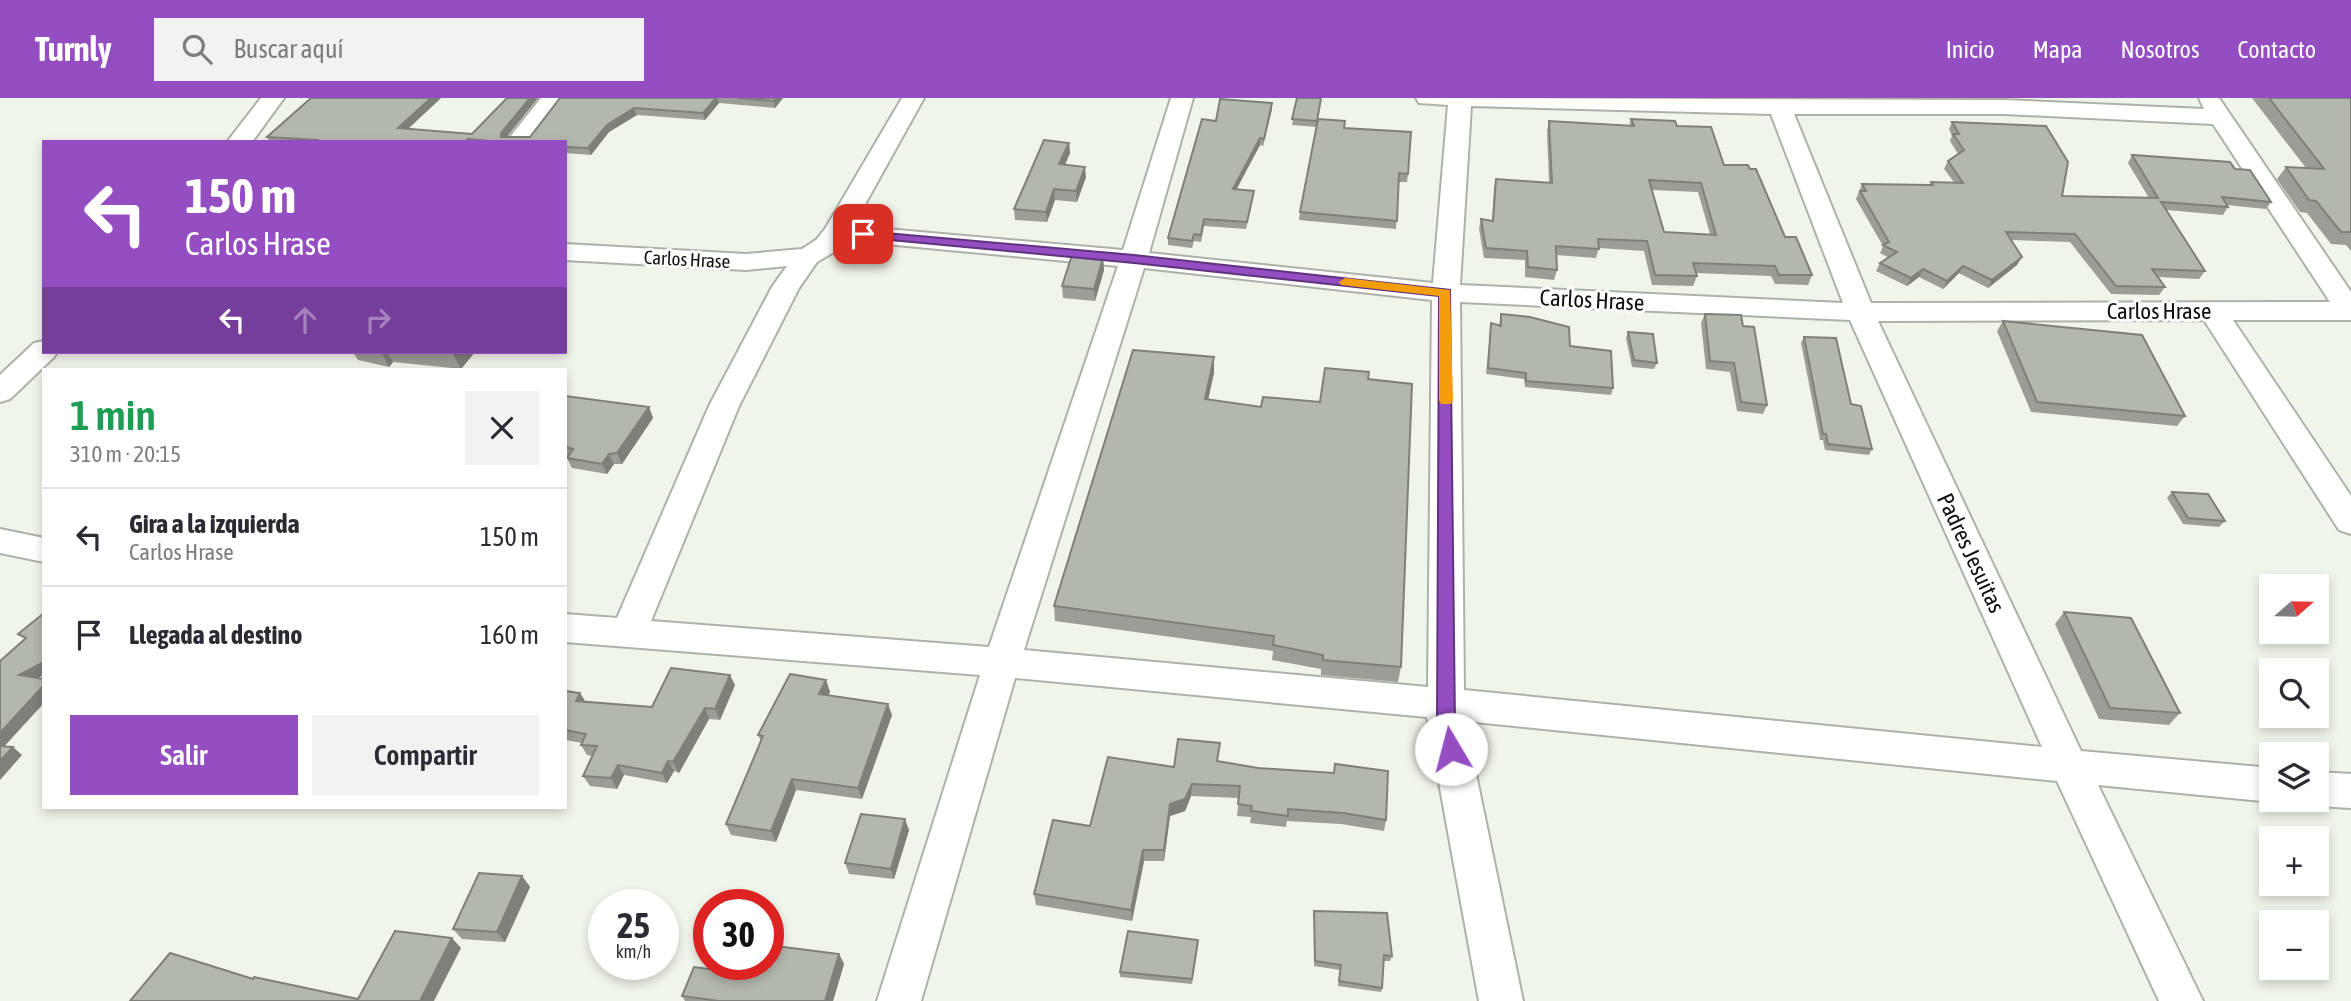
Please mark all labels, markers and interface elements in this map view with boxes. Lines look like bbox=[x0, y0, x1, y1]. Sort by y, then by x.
search box bbox=[154, 18, 644, 81]
text: Turnly bbox=[35, 30, 112, 68]
icon: search bbox=[178, 30, 216, 68]
text: Buscar aquí bbox=[234, 34, 344, 64]
text: Inicio bbox=[1946, 36, 1995, 63]
text: Mapa bbox=[2033, 36, 2082, 63]
text: Nosotros bbox=[2120, 36, 2199, 63]
text: Contacto bbox=[2237, 36, 2316, 63]
text: 150 m bbox=[185, 167, 296, 223]
icon: left bbox=[70, 168, 161, 259]
pin bbox=[833, 204, 893, 264]
icon: arrive bbox=[844, 215, 882, 253]
text: Carlos Hrase bbox=[185, 225, 331, 262]
street label: Carlos Hrase bbox=[643, 246, 731, 272]
street label: Carlos Hrase bbox=[1539, 284, 1645, 316]
street label: Carlos Hrase bbox=[2107, 298, 2211, 324]
icon: left bbox=[213, 301, 251, 339]
icon: ahead bbox=[286, 301, 324, 339]
icon: right bbox=[359, 301, 397, 339]
text: 1 min bbox=[70, 391, 156, 439]
button: close bbox=[465, 391, 539, 465]
text: 310 m · 20:15 bbox=[70, 441, 181, 467]
street label: Padres Jesuitas bbox=[1932, 489, 2010, 617]
text: Gira a la izquierda bbox=[129, 509, 300, 539]
icon: left bbox=[70, 518, 108, 556]
text: 150 m bbox=[480, 522, 539, 552]
text: Carlos Hrase bbox=[129, 539, 234, 565]
north arrow bbox=[2259, 574, 2329, 644]
map controls bbox=[2259, 574, 2329, 980]
icon: arrive bbox=[70, 616, 108, 654]
text: Llegada al destino bbox=[129, 620, 302, 650]
text: 160 m bbox=[480, 620, 539, 650]
button: search bbox=[2259, 658, 2329, 728]
position arrow bbox=[1414, 712, 1488, 786]
button: Salir bbox=[70, 715, 298, 795]
button: Compartir bbox=[312, 715, 539, 795]
button: layers bbox=[2259, 742, 2329, 812]
button: + bbox=[2259, 826, 2329, 896]
speed limit sign: 30 bbox=[693, 889, 784, 980]
text: 25 bbox=[617, 905, 650, 945]
button: − bbox=[2259, 910, 2329, 980]
text: km/h bbox=[616, 941, 651, 962]

